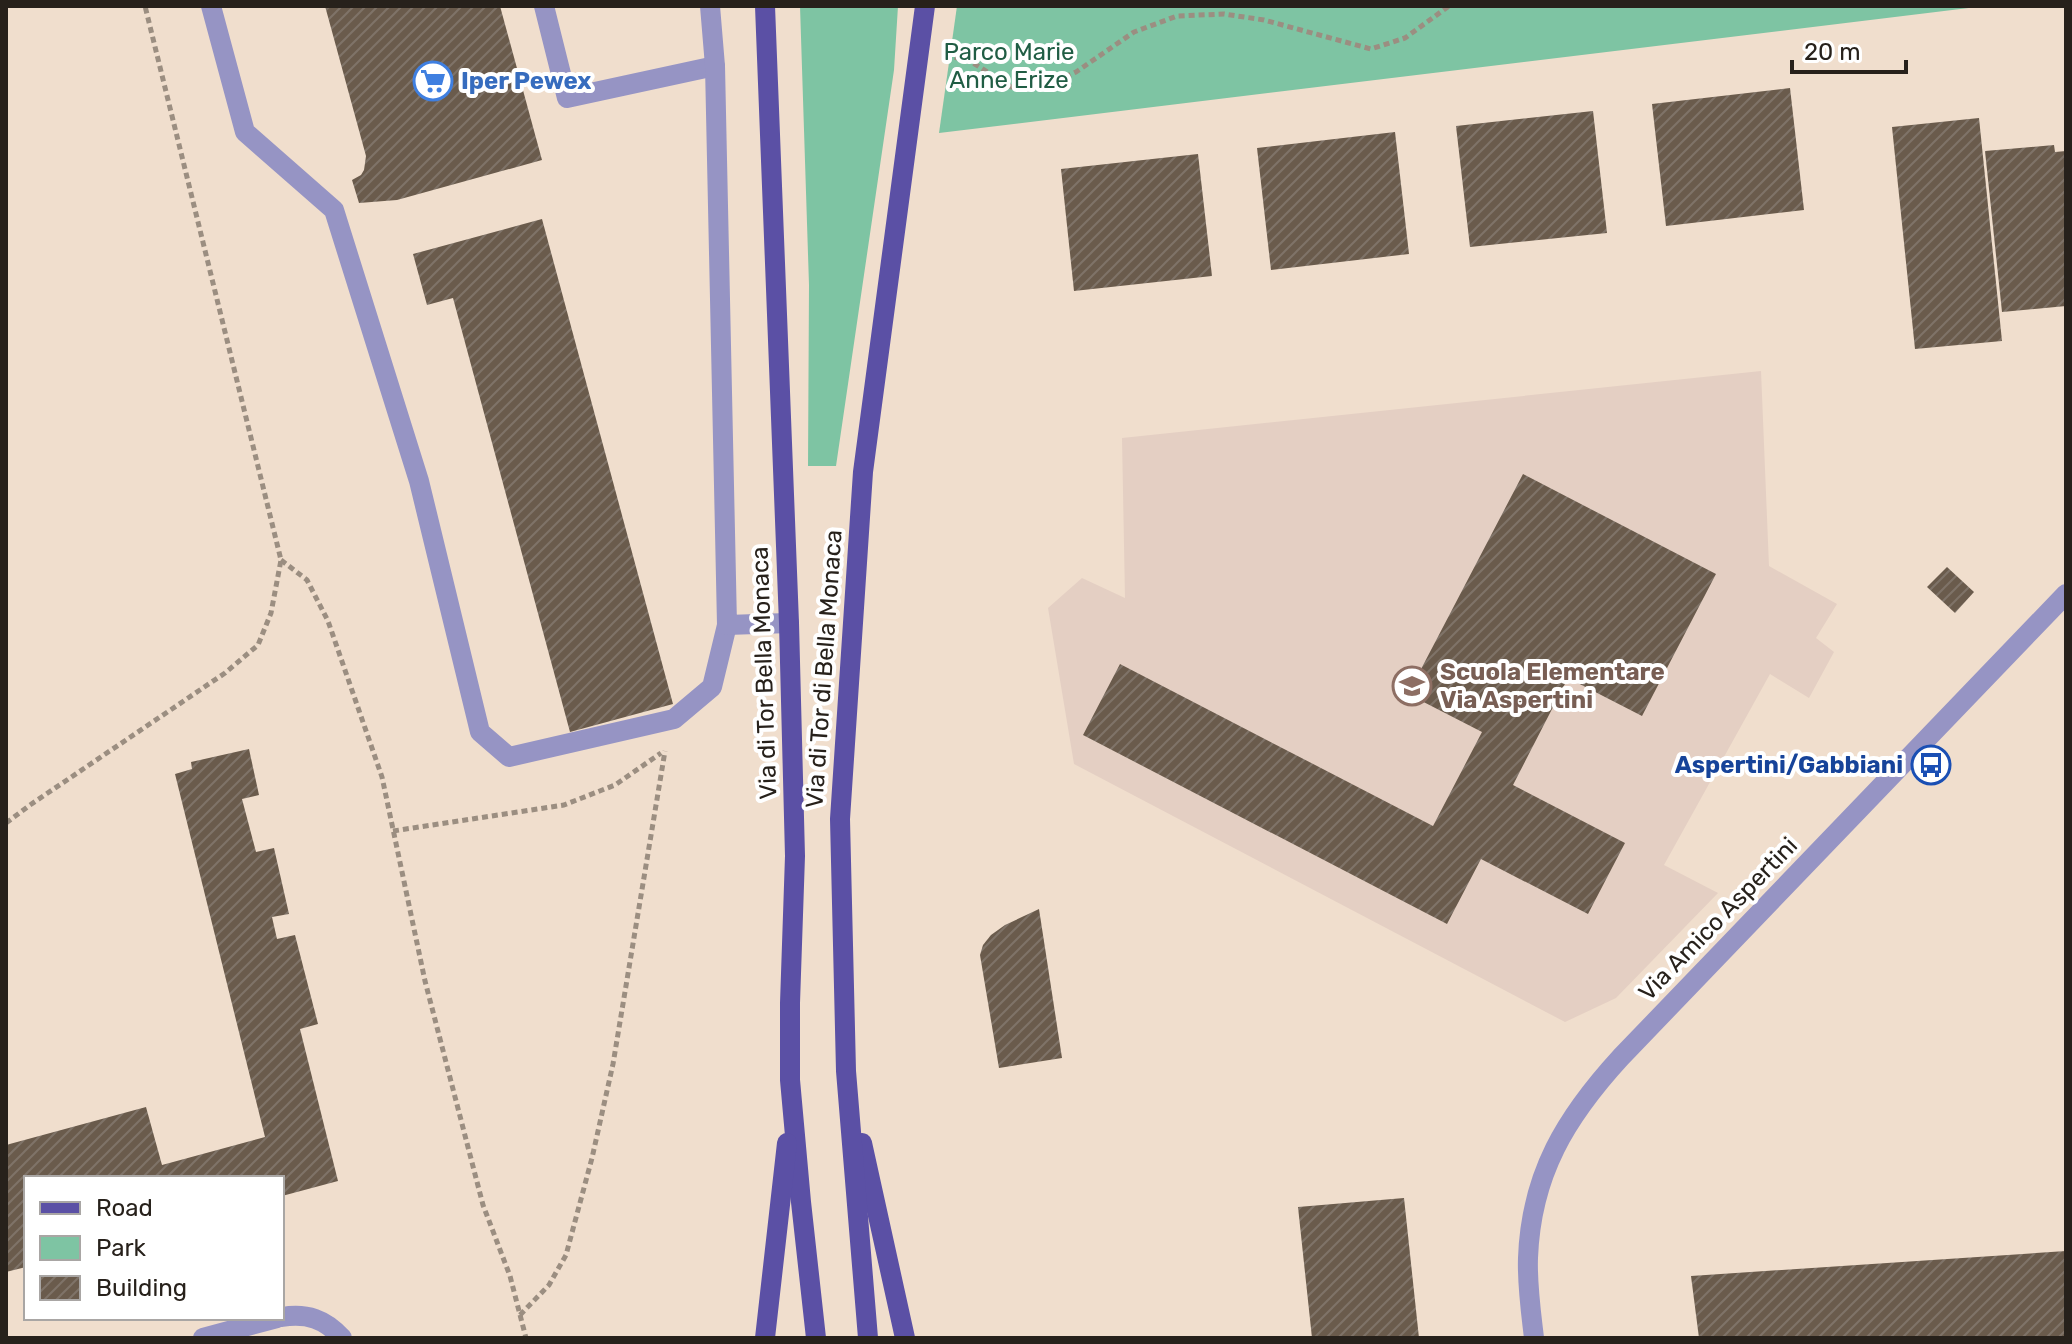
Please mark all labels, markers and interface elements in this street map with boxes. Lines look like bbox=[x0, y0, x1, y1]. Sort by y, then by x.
scale bar bbox=[1792, 24, 1906, 74]
park label: Parco Marie Anne Erize bbox=[944, 38, 1074, 94]
text: 20 m bbox=[1804, 38, 1861, 66]
supermarket icon: Iper Pewex bbox=[412, 60, 454, 102]
place label: Iper Pewex bbox=[461, 67, 591, 95]
street label: Via di Tor di Bella Monaca bbox=[800, 529, 848, 809]
street label: Via di Tor Bella Monaca bbox=[746, 546, 782, 800]
place label: Scuola Elementare Via Aspertini bbox=[1440, 658, 1665, 714]
school or university icon: Scuola Elementare Via Aspertini bbox=[1391, 665, 1433, 707]
bus stop icon: Aspertini/Gabbiani bbox=[1910, 744, 1952, 786]
place label: Aspertini/Gabbiani bbox=[1675, 751, 1903, 779]
street label: Via Amico Aspertini bbox=[1633, 832, 1803, 1006]
legend bbox=[24, 1176, 284, 1320]
text: Road bbox=[96, 1194, 153, 1222]
text: Park bbox=[96, 1234, 147, 1262]
text: Building bbox=[96, 1274, 187, 1302]

